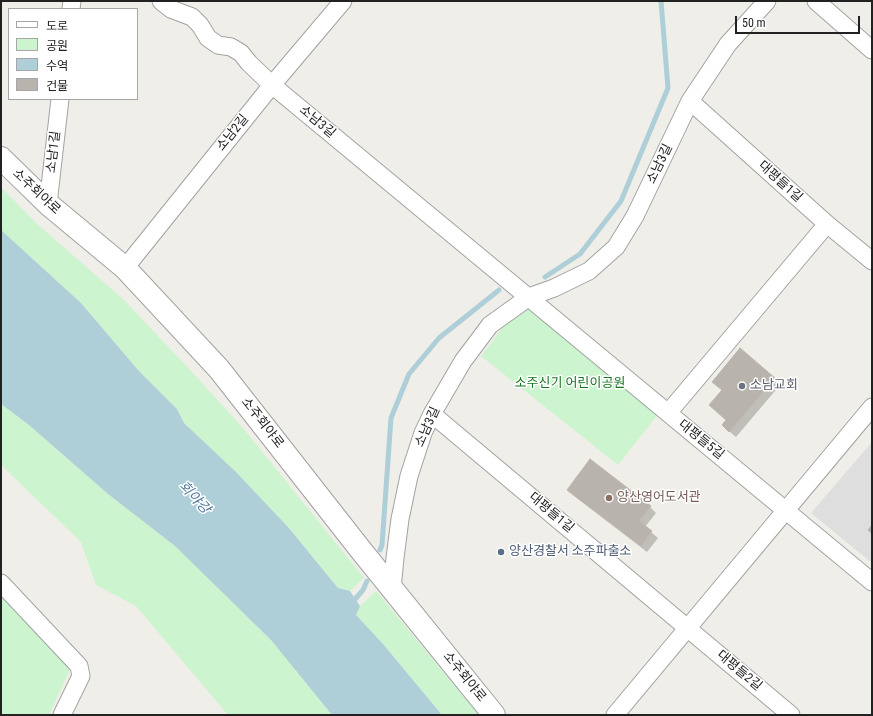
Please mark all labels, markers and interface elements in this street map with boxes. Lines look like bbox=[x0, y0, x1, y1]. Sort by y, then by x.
legend bbox=[8, 8, 138, 100]
scale bar bbox=[737, 8, 862, 34]
text: 50 m bbox=[742, 16, 766, 30]
text: 도로 bbox=[46, 19, 68, 33]
text: 공원 bbox=[46, 39, 68, 53]
text: 수역 bbox=[46, 59, 68, 73]
text: 건물 bbox=[46, 79, 68, 93]
street label: 소남3길 bbox=[296, 102, 338, 142]
street label: 소남2길 bbox=[214, 112, 252, 154]
street label: 소남1길 bbox=[44, 130, 64, 174]
street label: 소남3길 bbox=[644, 142, 676, 186]
street label: 대평들1길 bbox=[755, 158, 805, 206]
street label: 소주회야로 bbox=[9, 166, 63, 218]
park label: 소주신기 어린이공원 bbox=[515, 376, 625, 392]
place label: 소남교회 bbox=[750, 378, 798, 394]
marker: 소남교회 bbox=[737, 381, 747, 391]
street label: 소주회야로 bbox=[237, 395, 287, 451]
street label: 소남3길 bbox=[412, 405, 444, 449]
street label: 대평들5길 bbox=[675, 417, 727, 463]
water label: 회야강 bbox=[175, 478, 213, 518]
street label: 대평들1길 bbox=[525, 490, 577, 536]
place label: 양산영어도서관 bbox=[617, 490, 701, 506]
marker: 양산영어도서관 bbox=[604, 493, 614, 503]
place label: 양산경찰서 소주파출소 bbox=[509, 544, 632, 560]
marker: 양산경찰서 소주파출소 bbox=[496, 547, 506, 557]
street label: 대평들2길 bbox=[713, 648, 765, 694]
street label: 소주회야로 bbox=[439, 649, 489, 705]

